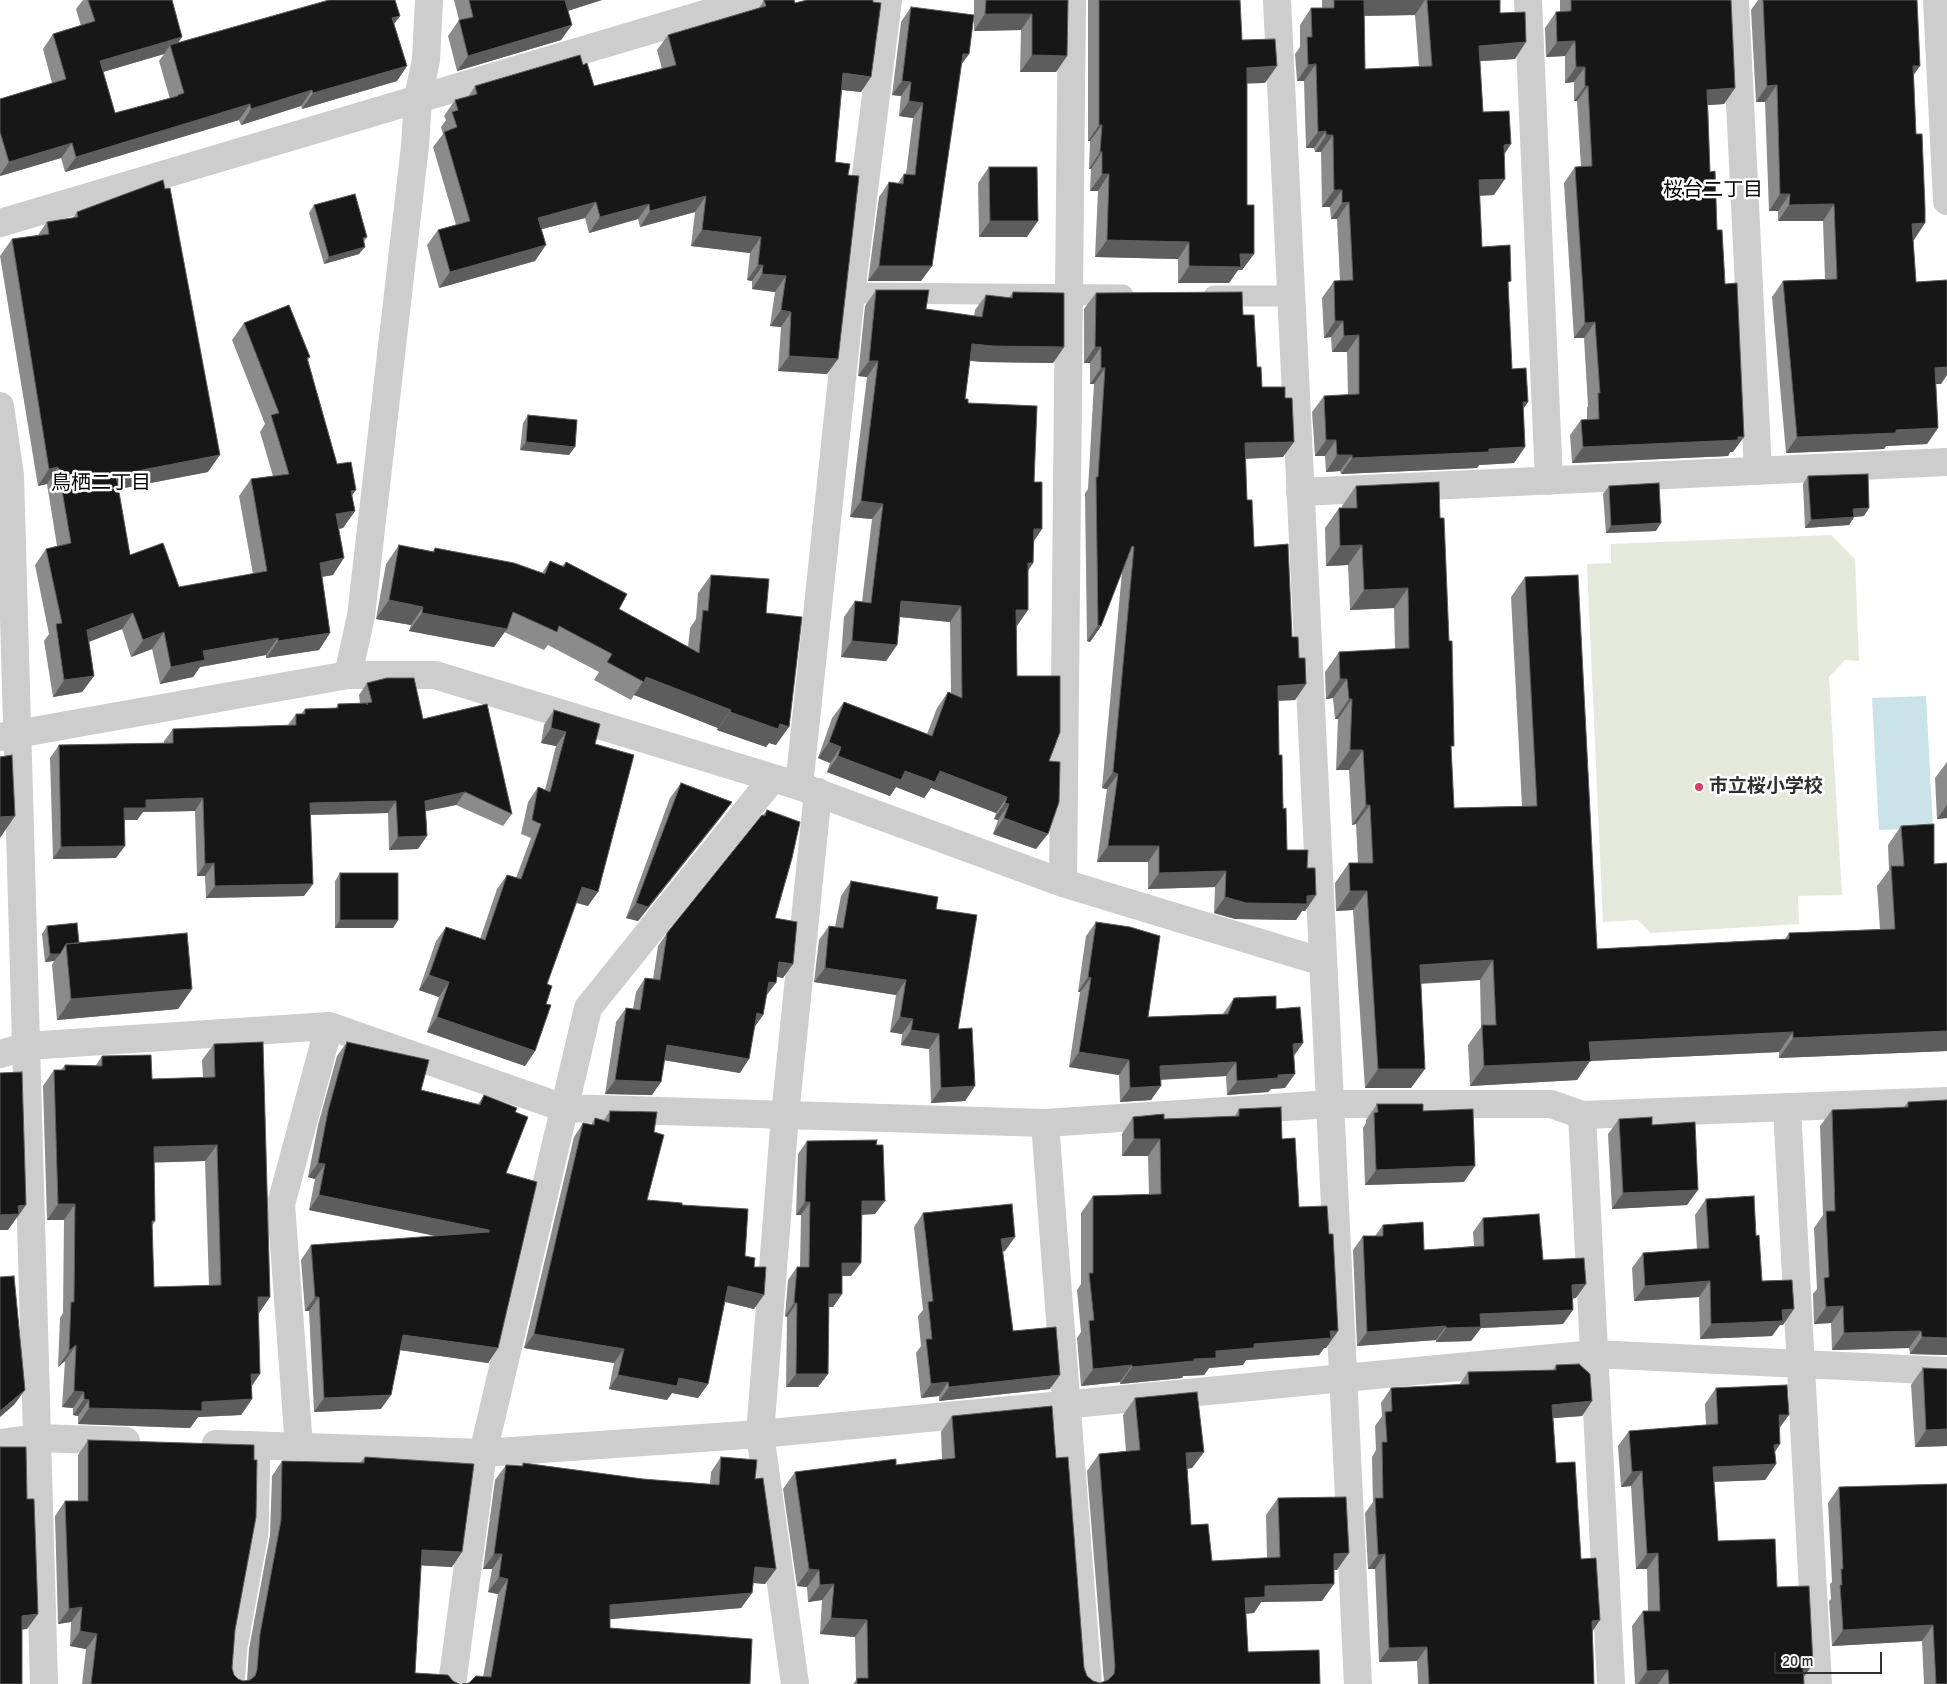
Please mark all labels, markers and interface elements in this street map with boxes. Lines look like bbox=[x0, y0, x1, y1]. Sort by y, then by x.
district label: 桜台二丁目 bbox=[1663, 179, 1763, 203]
district label: 鳥栖二丁目 bbox=[51, 472, 151, 496]
place label: 市立桜小学校 bbox=[1709, 776, 1823, 798]
marker: 市立桜小学校 bbox=[1693, 781, 1705, 793]
scale bar bbox=[1777, 1642, 1884, 1674]
text: 20 m bbox=[1782, 1652, 1813, 1670]

